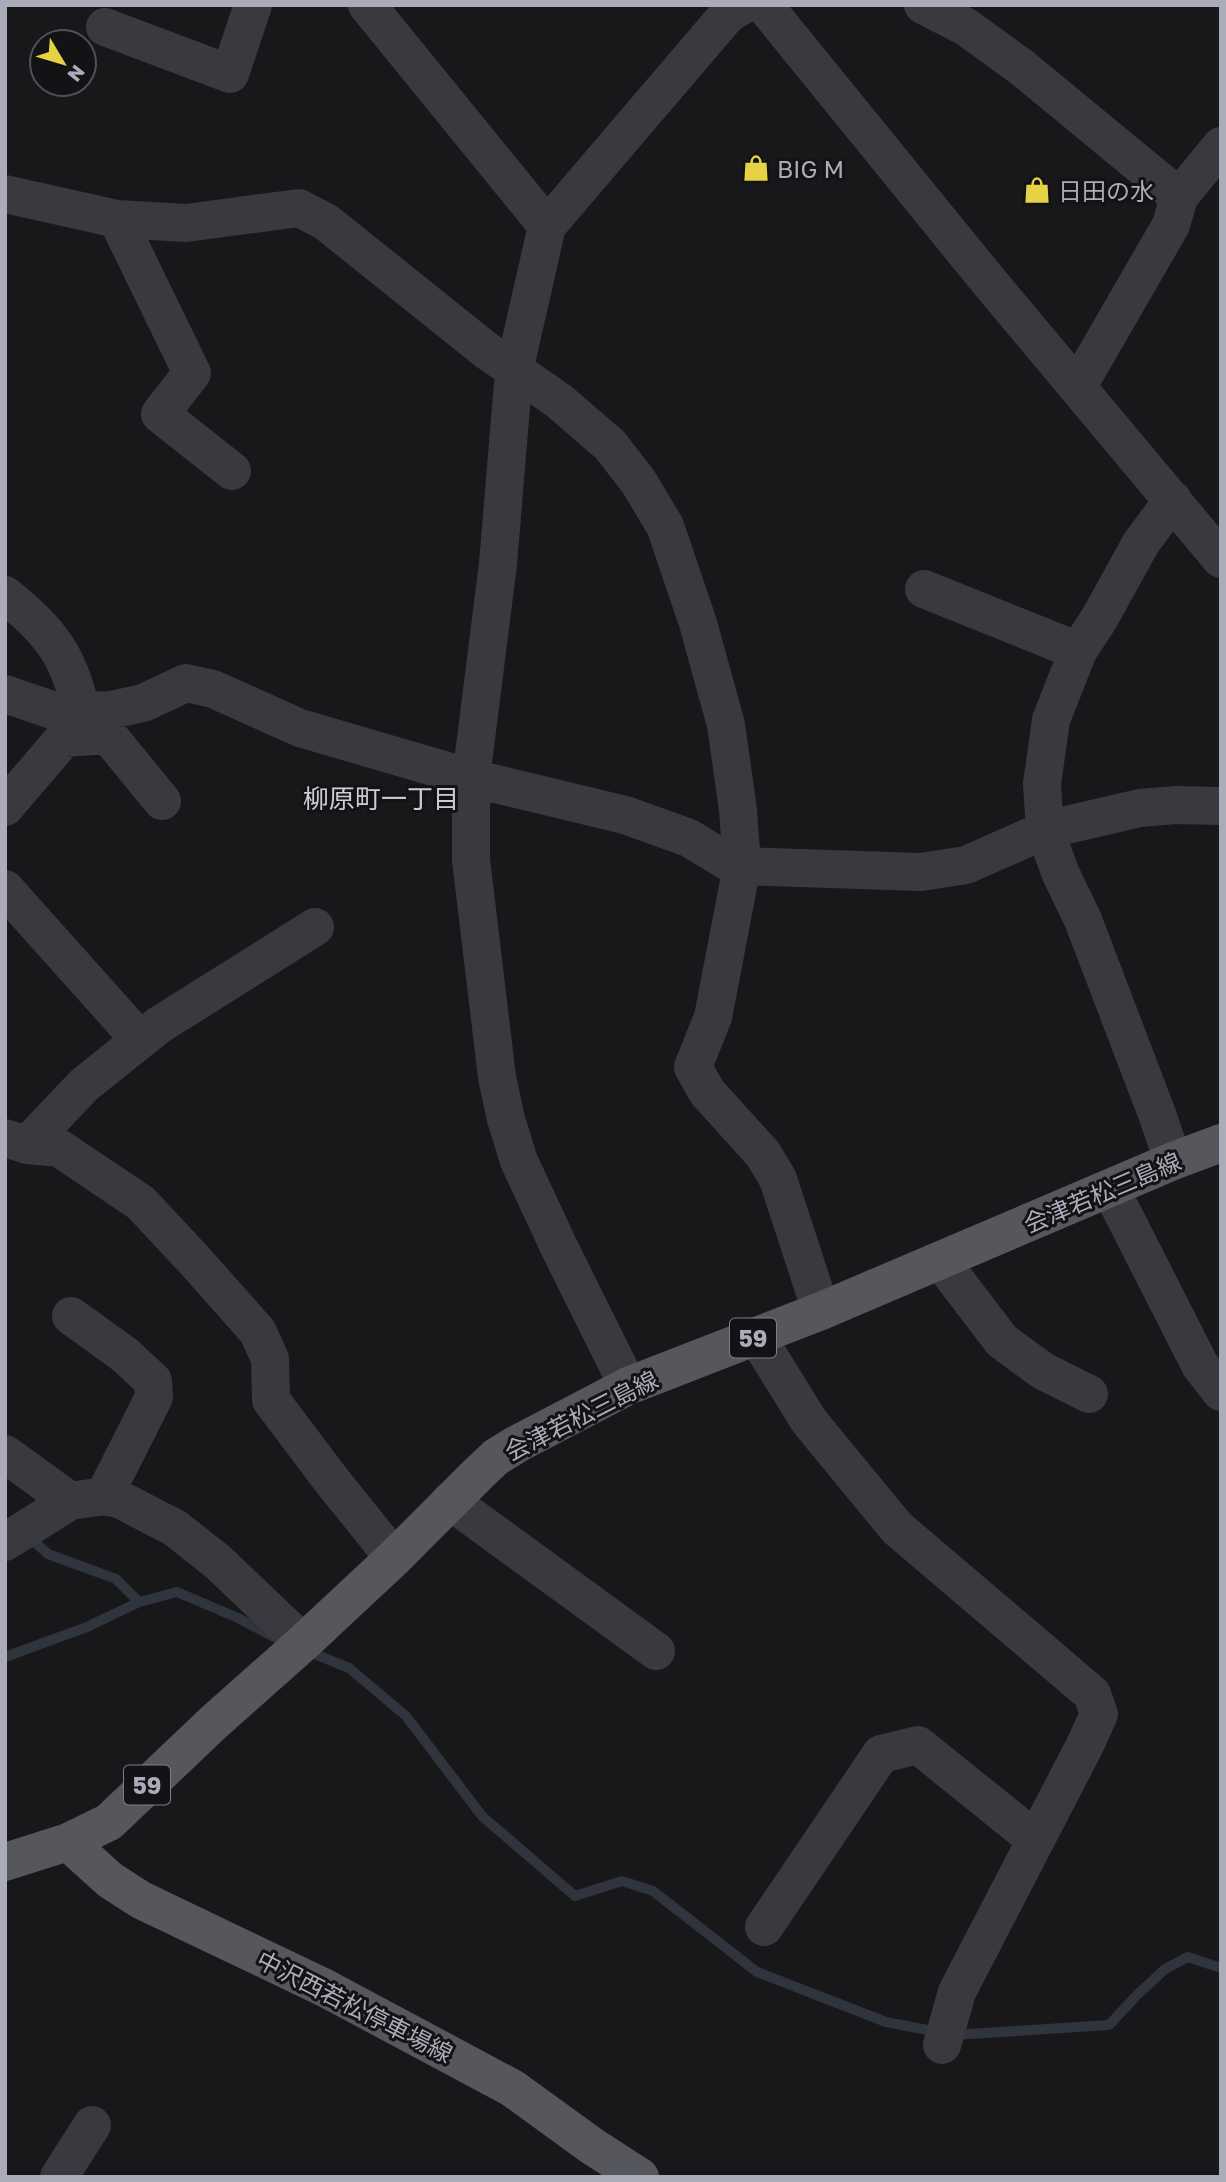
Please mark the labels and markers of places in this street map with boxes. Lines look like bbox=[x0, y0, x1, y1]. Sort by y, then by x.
shop icon: BIG M bbox=[741, 153, 771, 183]
place label: BIG M bbox=[777, 154, 844, 183]
shop icon: 日田の水 bbox=[1022, 175, 1052, 205]
place label: 日田の水 bbox=[1058, 176, 1154, 205]

